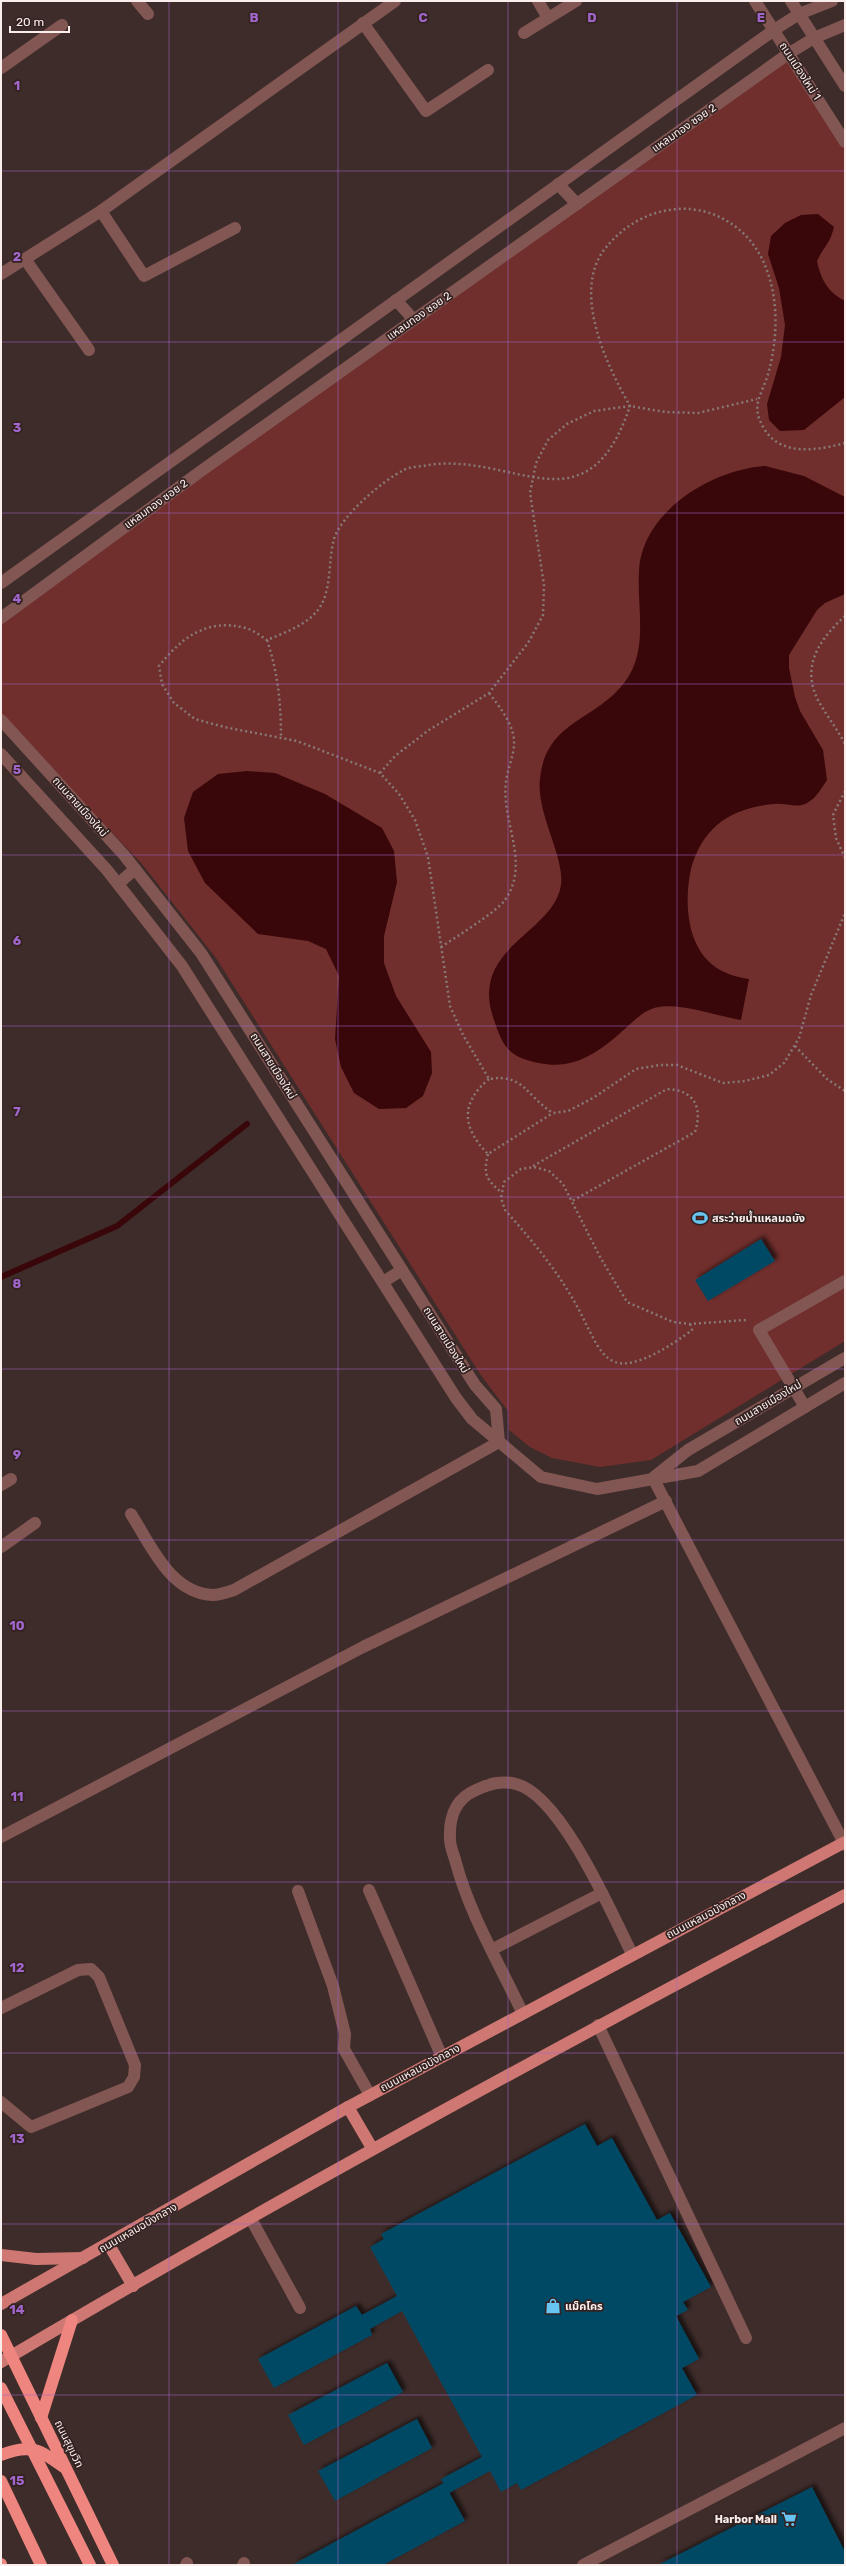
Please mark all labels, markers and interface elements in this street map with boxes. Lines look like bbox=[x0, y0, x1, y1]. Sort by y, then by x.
scale bar bbox=[10, 8, 69, 34]
text: B bbox=[249, 10, 259, 25]
text: C bbox=[418, 10, 428, 25]
text: D bbox=[587, 10, 597, 25]
text: E bbox=[757, 10, 765, 25]
text: 20 m bbox=[16, 15, 44, 29]
street label: ถนนเมืองใหม่ 1 bbox=[777, 40, 823, 102]
text: 1 bbox=[14, 78, 20, 93]
street label: แหลมทอง ซอย 2 bbox=[649, 101, 719, 155]
text: 2 bbox=[13, 249, 21, 264]
street label: แหลมทอง ซอย 2 bbox=[384, 289, 454, 343]
text: 3 bbox=[13, 420, 22, 435]
street label: แหลมทอง ซอย 2 bbox=[122, 477, 190, 531]
text: 4 bbox=[13, 591, 22, 606]
text: 5 bbox=[13, 762, 21, 777]
street label: ถนนสายเมืองใหม่ bbox=[50, 774, 110, 840]
text: 6 bbox=[13, 933, 22, 948]
street label: ถนนสายเมืองใหม่ bbox=[247, 1030, 299, 1102]
text: 7 bbox=[13, 1104, 21, 1119]
sports icon: สระว่ายน้ำแหลมฉบัง bbox=[691, 1209, 709, 1227]
place label: สระว่ายน้ำแหลมฉบัง bbox=[712, 1210, 805, 1225]
text: 8 bbox=[13, 1276, 22, 1291]
street label: ถนนสายเมืองใหม่ bbox=[420, 1304, 472, 1376]
street label: ถนนสายเมืองใหม่ bbox=[732, 1378, 804, 1428]
text: 9 bbox=[13, 1447, 21, 1462]
text: 10 bbox=[9, 1618, 25, 1633]
text: 11 bbox=[11, 1789, 23, 1804]
street label: ถนนแหลมฉบังกลาง bbox=[664, 1888, 748, 1941]
text: 12 bbox=[10, 1960, 24, 1975]
street label: ถนนแหลมฉบังกลาง bbox=[378, 2041, 462, 2094]
text: 13 bbox=[9, 2131, 25, 2146]
street label: ถนนแหลมฉบังกลาง bbox=[97, 2200, 180, 2256]
shop icon: แม็คโคร bbox=[544, 2297, 562, 2315]
place label: แม็คโคร bbox=[565, 2300, 603, 2313]
text: 14 bbox=[9, 2302, 25, 2317]
street label: ถนนสุขุมวิท bbox=[52, 2418, 86, 2470]
text: 15 bbox=[10, 2473, 24, 2488]
supermarket icon: Harbor Mall bbox=[780, 2510, 798, 2528]
place label: Harbor Mall bbox=[715, 2513, 777, 2526]

